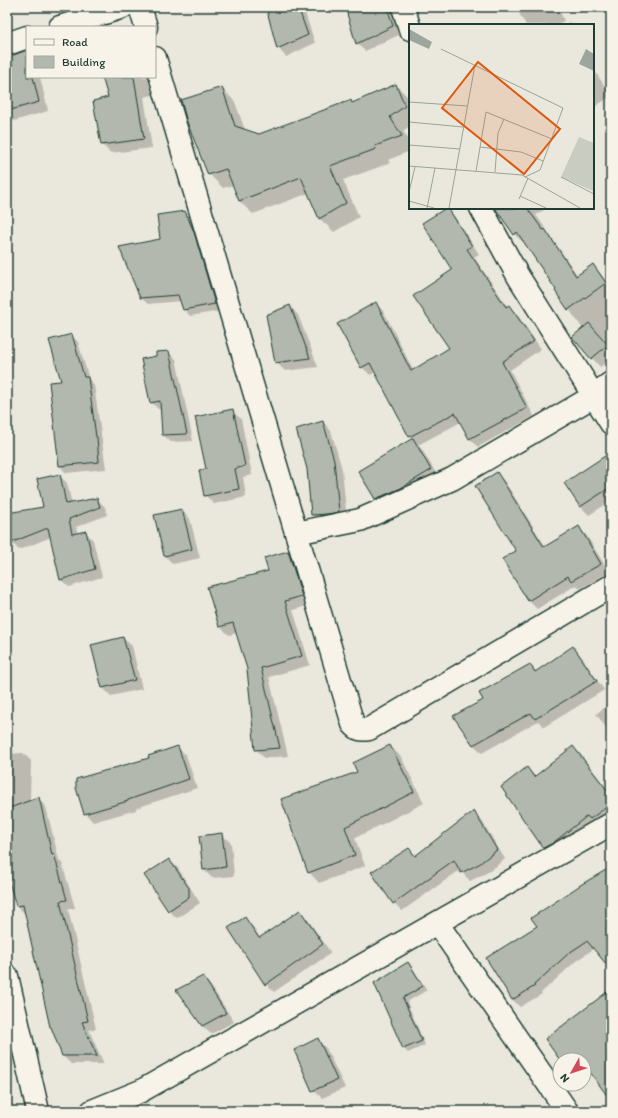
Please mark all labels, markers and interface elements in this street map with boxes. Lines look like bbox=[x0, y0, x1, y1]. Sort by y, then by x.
inset map bbox=[409, 24, 594, 209]
legend bbox=[26, 26, 156, 78]
text: Road bbox=[62, 35, 88, 49]
text: Building bbox=[62, 55, 106, 69]
north arrow bbox=[552, 1052, 592, 1092]
text: N bbox=[557, 1071, 572, 1085]

